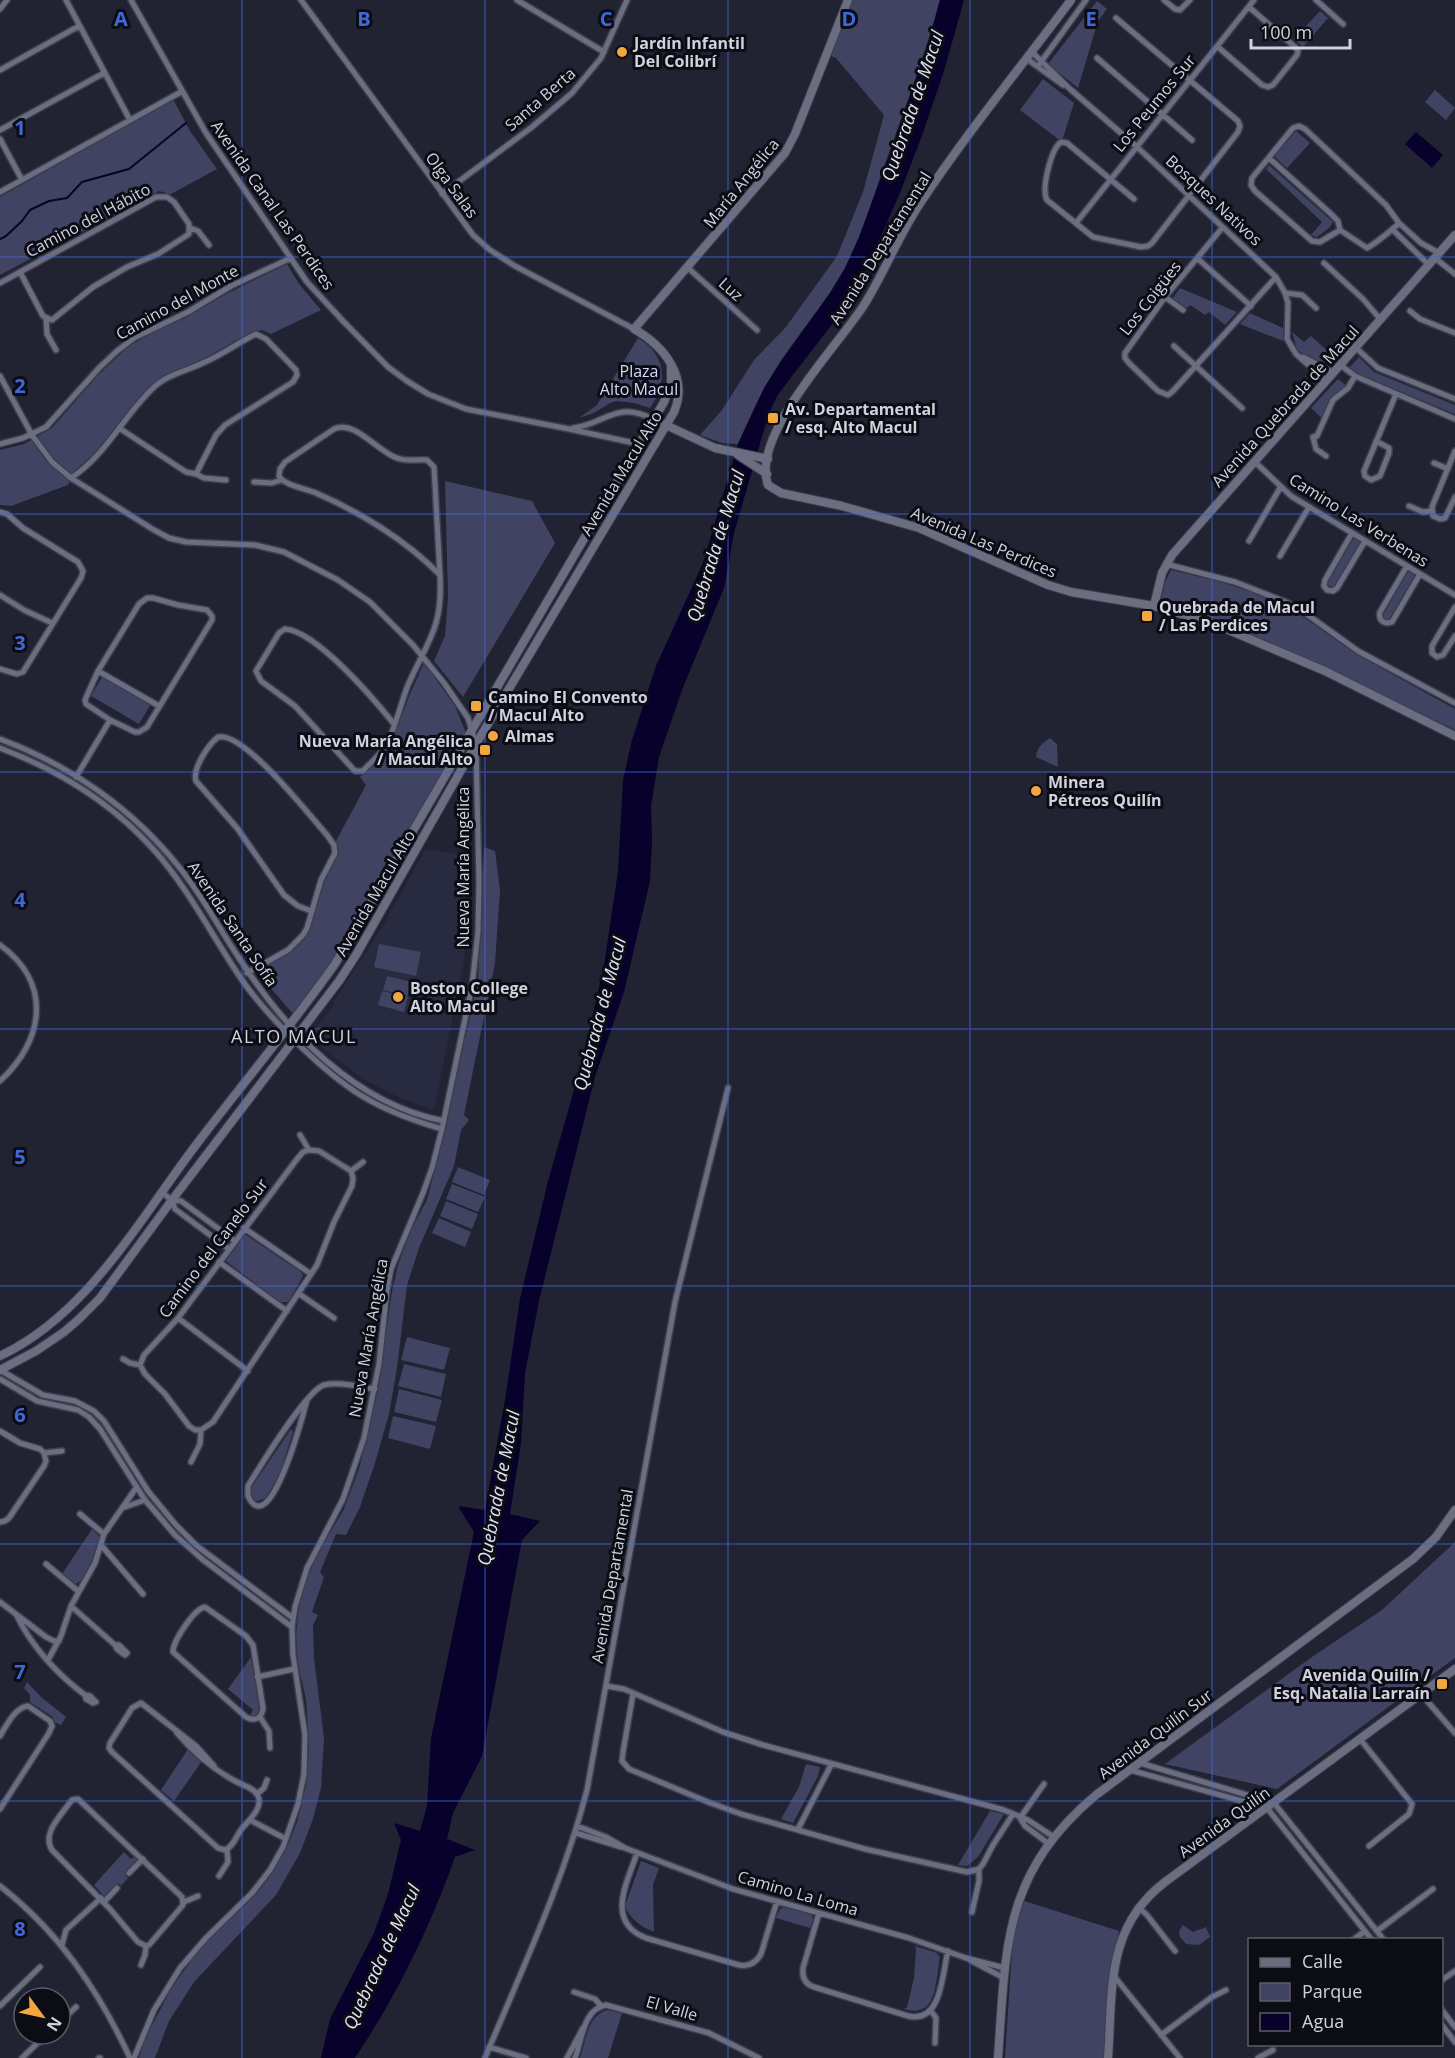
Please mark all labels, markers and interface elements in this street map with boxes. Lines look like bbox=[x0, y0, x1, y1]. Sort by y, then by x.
text: A bbox=[114, 5, 128, 32]
text: B bbox=[357, 5, 371, 32]
text: C bbox=[600, 5, 613, 32]
text: D bbox=[842, 5, 856, 32]
text: E bbox=[1085, 5, 1097, 32]
scale bar bbox=[1251, 12, 1350, 50]
text: 100 m bbox=[1260, 20, 1312, 44]
water label: Quebrada de Macul bbox=[875, 27, 949, 184]
place label: Jardín Infantil Del Colibrí bbox=[632, 32, 745, 72]
marker: Jardín Infantil Del Colibrí bbox=[615, 45, 629, 59]
street label: Los Peumos Sur bbox=[1108, 49, 1200, 156]
street label: Santa Berta bbox=[500, 62, 580, 136]
text: 1 bbox=[14, 114, 26, 141]
street label: Avenida Canal Las Perdices bbox=[206, 116, 340, 294]
street label: María Angélica bbox=[698, 134, 784, 232]
street label: Olga Salas bbox=[421, 148, 483, 222]
street label: Bosques Nativos bbox=[1161, 150, 1267, 250]
street label: Avenida Departamental bbox=[824, 167, 936, 329]
street label: Camino del Hábito bbox=[22, 178, 154, 262]
street label: Los Coigües bbox=[1114, 256, 1186, 340]
street label: Camino del Monte bbox=[112, 259, 242, 345]
street label: Luz bbox=[714, 272, 748, 306]
street label: Avenida Quebrada de Macul bbox=[1206, 320, 1364, 492]
park label: Plaza Alto Macul bbox=[600, 360, 678, 400]
text: 2 bbox=[14, 372, 26, 399]
place label: Av. Departamental / esq. Alto Macul bbox=[785, 398, 936, 438]
street label: Avenida Macul Alto bbox=[575, 406, 667, 540]
marker: Av. Departamental / esq. Alto Macul bbox=[766, 411, 780, 425]
water label: Quebrada de Macul bbox=[681, 466, 750, 625]
street label: Camino Las Verbenas bbox=[1285, 468, 1433, 572]
street label: Avenida Las Perdices bbox=[908, 501, 1060, 583]
place label: Quebrada de Macul / Las Perdices bbox=[1159, 596, 1315, 636]
marker: Quebrada de Macul / Las Perdices bbox=[1140, 609, 1154, 623]
text: 3 bbox=[14, 629, 26, 656]
place label: Camino El Convento / Macul Alto bbox=[488, 686, 648, 726]
marker: Camino El Convento / Macul Alto bbox=[469, 699, 483, 713]
place label: Almas bbox=[505, 725, 554, 747]
marker: Almas bbox=[486, 729, 500, 743]
place label: Nueva María Angélica / Macul Alto bbox=[299, 730, 473, 770]
marker: Nueva María Angélica / Macul Alto bbox=[478, 743, 492, 757]
place label: Minera Pétreos Quilín bbox=[1048, 771, 1162, 811]
marker: Minera Pétreos Quilín bbox=[1029, 784, 1043, 798]
street label: Nueva María Angélica bbox=[452, 786, 474, 948]
street label: Avenida Macul Alto bbox=[330, 826, 420, 960]
street label: Avenida Santa Sofía bbox=[183, 857, 283, 991]
text: 4 bbox=[14, 886, 26, 913]
water label: Quebrada de Macul bbox=[567, 934, 631, 1093]
place label: Boston College Alto Macul bbox=[410, 977, 528, 1017]
marker: Boston College Alto Macul bbox=[391, 990, 405, 1004]
district label: ALTO MACUL bbox=[231, 1024, 357, 1048]
text: 5 bbox=[14, 1143, 26, 1170]
street label: Camino del Canelo Sur bbox=[153, 1173, 273, 1322]
street label: Nueva María Angélica bbox=[343, 1257, 393, 1419]
text: 6 bbox=[14, 1401, 26, 1428]
water label: Quebrada de Macul bbox=[471, 1408, 525, 1567]
street label: Avenida Departamental bbox=[586, 1487, 638, 1665]
text: 7 bbox=[14, 1658, 26, 1685]
place label: Avenida Quilín / Esq. Natalia Larraín bbox=[1273, 1664, 1430, 1704]
marker: Avenida Quilín / Esq. Natalia Larraín bbox=[1435, 1677, 1449, 1691]
street label: Avenida Quilín Sur bbox=[1094, 1684, 1217, 1784]
street label: Avenida Quilín bbox=[1174, 1781, 1274, 1863]
street label: Camino La Loma bbox=[735, 1865, 861, 1921]
water label: Quebrada de Macul bbox=[337, 1880, 425, 2033]
text: 8 bbox=[14, 1915, 26, 1942]
legend bbox=[1248, 1938, 1443, 2046]
text: Calle bbox=[1302, 1949, 1343, 1973]
text: Parque bbox=[1302, 1979, 1362, 2003]
north arrow bbox=[12, 1986, 72, 2046]
street label: El Valle bbox=[644, 1990, 700, 2026]
text: Agua bbox=[1302, 2009, 1344, 2033]
text: N bbox=[42, 2013, 67, 2036]

